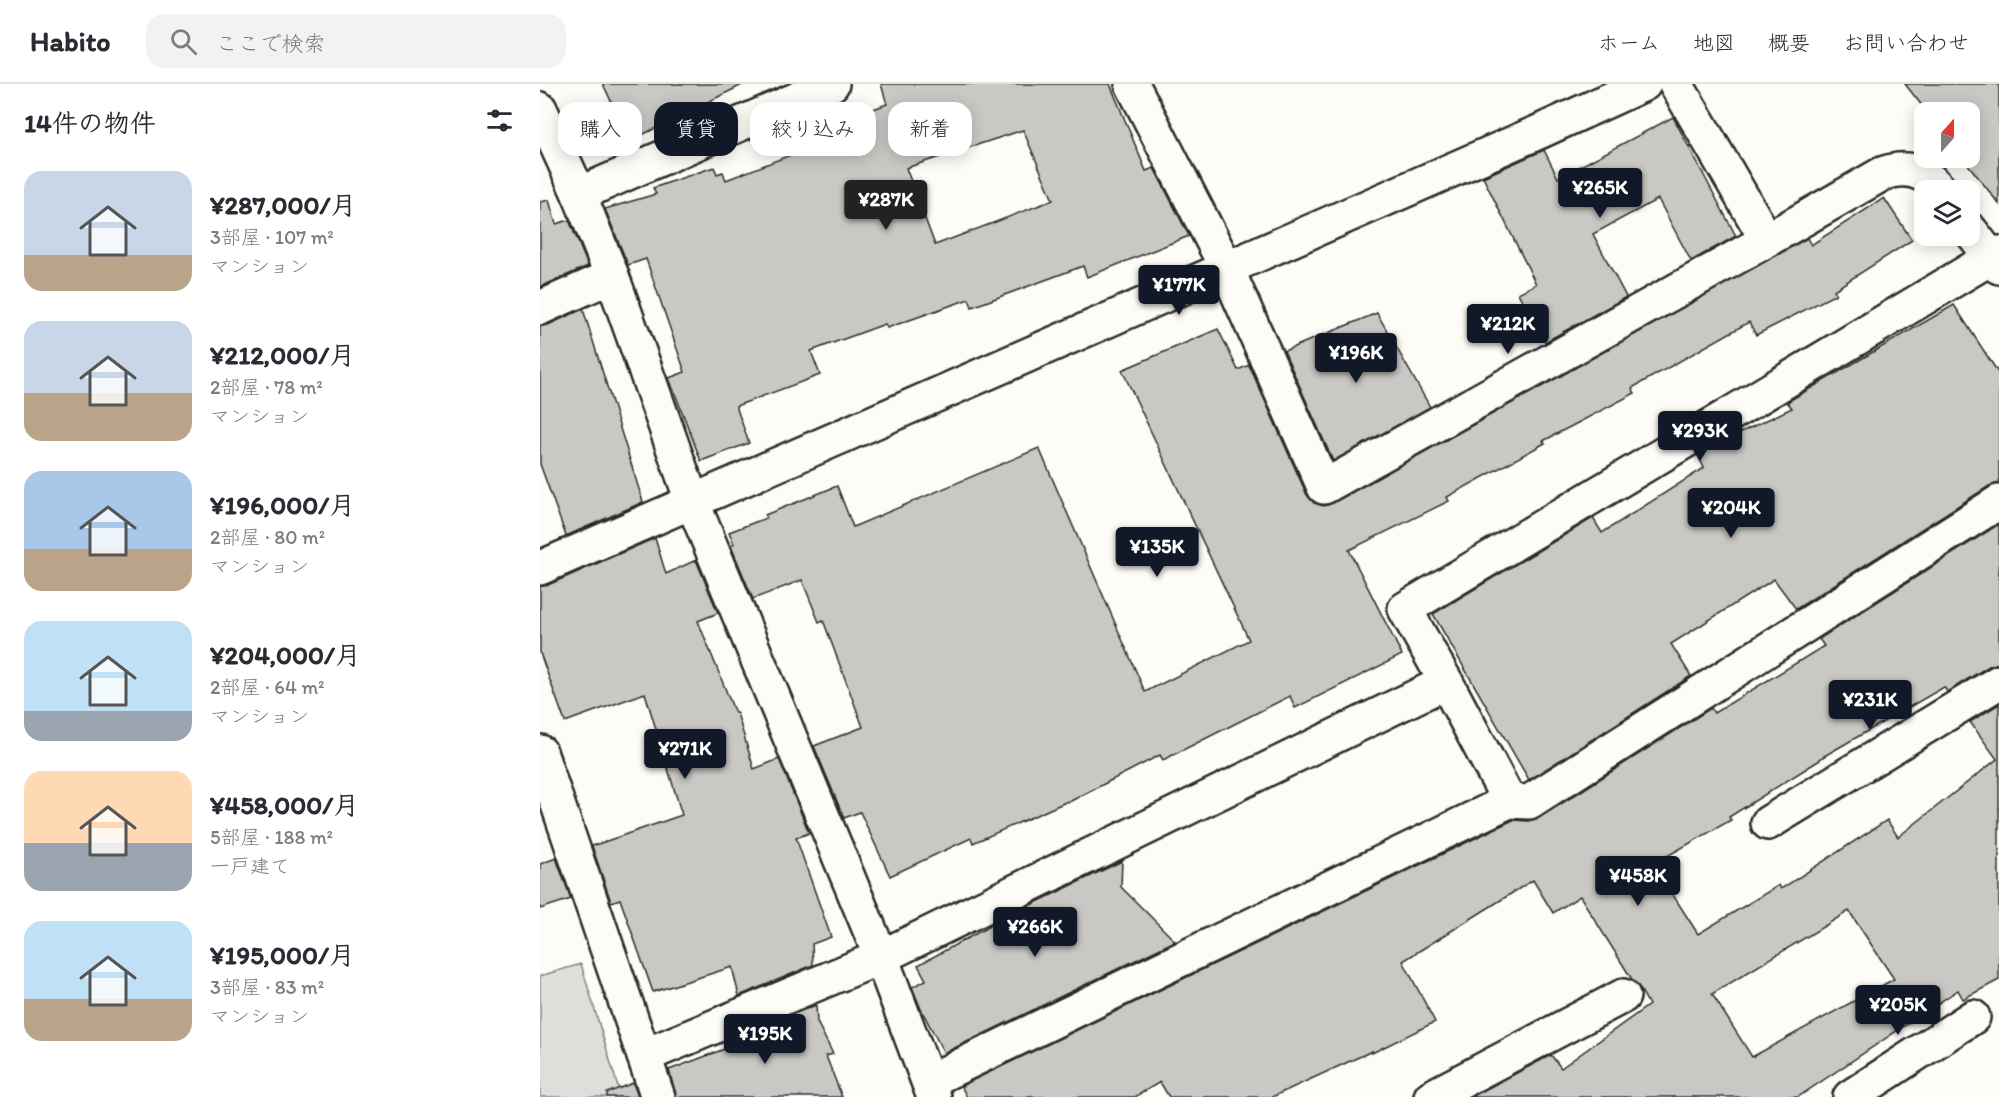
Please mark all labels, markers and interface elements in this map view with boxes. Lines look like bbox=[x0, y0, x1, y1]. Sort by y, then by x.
search box bbox=[146, 14, 566, 68]
text: Habito bbox=[30, 24, 110, 58]
icon: search bbox=[167, 25, 200, 58]
text: ここで検索 bbox=[215, 30, 325, 57]
text: ホーム bbox=[1598, 30, 1660, 55]
text: 地図 bbox=[1693, 30, 1735, 55]
text: 概要 bbox=[1768, 30, 1810, 55]
text: お問い合わせ bbox=[1843, 30, 1969, 55]
chip: 購入 bbox=[558, 102, 642, 156]
chip: 賃貸 bbox=[654, 102, 738, 156]
chip: 絞り込み bbox=[750, 102, 876, 156]
chip: 新着 bbox=[888, 102, 972, 156]
north arrow bbox=[1914, 102, 1980, 168]
map controls bbox=[1914, 102, 1980, 246]
icon: filters bbox=[483, 104, 516, 137]
text: 14件の物件 bbox=[24, 107, 156, 139]
pin: ¥265K bbox=[1558, 168, 1642, 219]
text: ¥265K bbox=[1572, 175, 1628, 199]
pin: ¥287K bbox=[844, 180, 928, 231]
button: layers bbox=[1914, 180, 1980, 246]
text: ¥287K bbox=[858, 187, 914, 211]
text: ¥287,000/月 bbox=[210, 189, 357, 221]
icon: home bbox=[72, 195, 144, 267]
text: 3部屋 · 107 m² bbox=[210, 225, 334, 249]
text: マンション bbox=[210, 254, 309, 278]
pin: ¥177K bbox=[1137, 265, 1221, 316]
text: ¥177K bbox=[1152, 272, 1206, 296]
pin: ¥212K bbox=[1466, 304, 1550, 355]
text: ¥212K bbox=[1481, 311, 1535, 335]
pin: ¥196K bbox=[1314, 333, 1398, 384]
text: ¥212,000/月 bbox=[210, 339, 355, 371]
text: ¥196K bbox=[1329, 340, 1383, 364]
icon: home bbox=[72, 345, 144, 417]
text: 2部屋 · 78 m² bbox=[210, 375, 323, 399]
text: マンション bbox=[210, 404, 309, 428]
pin: ¥293K bbox=[1658, 411, 1742, 462]
text: ¥293K bbox=[1672, 418, 1728, 442]
pin: ¥204K bbox=[1689, 488, 1773, 539]
text: ¥196,000/月 bbox=[210, 489, 355, 521]
icon: home bbox=[72, 495, 144, 567]
text: ¥204K bbox=[1702, 495, 1760, 519]
text: 2部屋 · 80 m² bbox=[210, 525, 325, 549]
pin: ¥135K bbox=[1115, 527, 1199, 578]
text: ¥135K bbox=[1130, 534, 1184, 558]
text: マンション bbox=[210, 554, 309, 578]
text: ¥204,000/月 bbox=[210, 639, 361, 671]
icon: home bbox=[72, 645, 144, 717]
text: 2部屋 · 64 m² bbox=[210, 675, 324, 699]
pin: ¥231K bbox=[1828, 680, 1912, 731]
text: ¥231K bbox=[1843, 687, 1897, 711]
text: マンション bbox=[210, 704, 309, 728]
pin: ¥271K bbox=[643, 729, 727, 780]
text: ¥271K bbox=[658, 736, 712, 760]
text: ¥458,000/月 bbox=[210, 789, 359, 821]
icon: home bbox=[72, 795, 144, 867]
text: 5部屋 · 188 m² bbox=[210, 825, 333, 849]
text: 一戸建て bbox=[210, 854, 290, 878]
pin: ¥458K bbox=[1596, 856, 1680, 907]
text: ¥458K bbox=[1609, 863, 1667, 887]
pin: ¥266K bbox=[993, 907, 1077, 958]
text: ¥266K bbox=[1007, 914, 1063, 938]
text: ¥195,000/月 bbox=[210, 939, 355, 971]
icon: home bbox=[72, 945, 144, 1017]
text: 3部屋 · 83 m² bbox=[210, 975, 324, 999]
pin: ¥205K bbox=[1856, 985, 1940, 1036]
text: ¥205K bbox=[1869, 992, 1927, 1016]
text: マンション bbox=[210, 1004, 309, 1028]
pin: ¥195K bbox=[723, 1014, 807, 1065]
text: ¥195K bbox=[738, 1021, 792, 1045]

